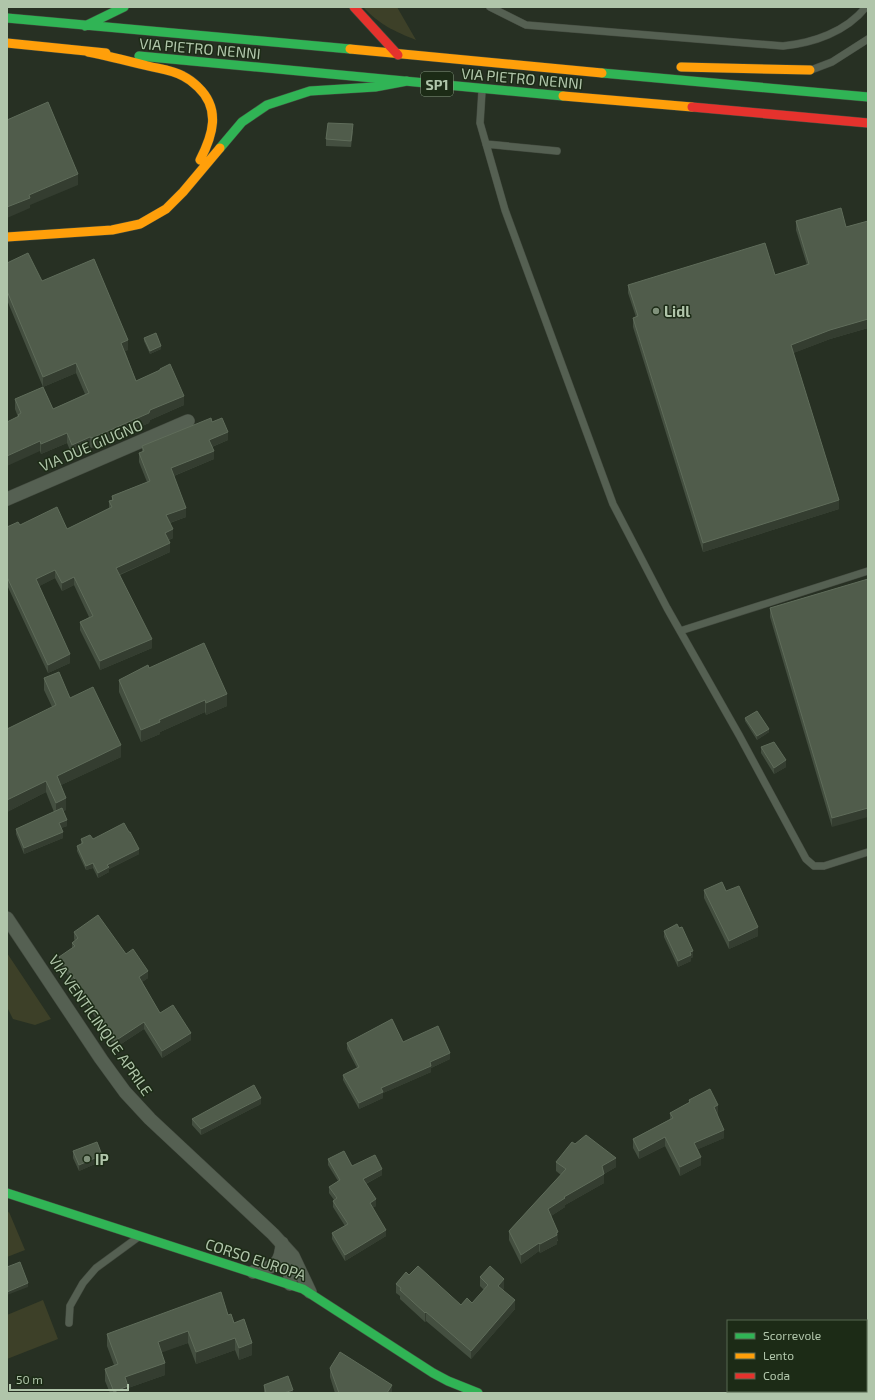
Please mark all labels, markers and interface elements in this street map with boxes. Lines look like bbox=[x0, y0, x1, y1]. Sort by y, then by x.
street label: VIA PIETRO NENNI bbox=[138, 34, 262, 62]
street label: VIA PIETRO NENNI bbox=[460, 64, 584, 92]
road number: SP1 bbox=[421, 72, 453, 96]
place label: Lidl bbox=[664, 302, 690, 320]
marker: Lidl bbox=[651, 306, 661, 316]
street label: VIA DUE GIUGNO bbox=[37, 415, 145, 475]
street label: VIA VENTICINQUE APRILE bbox=[45, 951, 156, 1099]
place label: IP bbox=[95, 1150, 109, 1168]
marker: IP bbox=[82, 1154, 92, 1164]
street label: CORSO EUROPA bbox=[203, 1234, 309, 1284]
legend bbox=[727, 1320, 867, 1392]
text: Scorrevole bbox=[763, 1328, 821, 1342]
text: Lento bbox=[763, 1348, 794, 1362]
scale bar bbox=[10, 1366, 128, 1392]
text: Coda bbox=[763, 1368, 790, 1382]
text: 50 m bbox=[16, 1372, 43, 1386]

